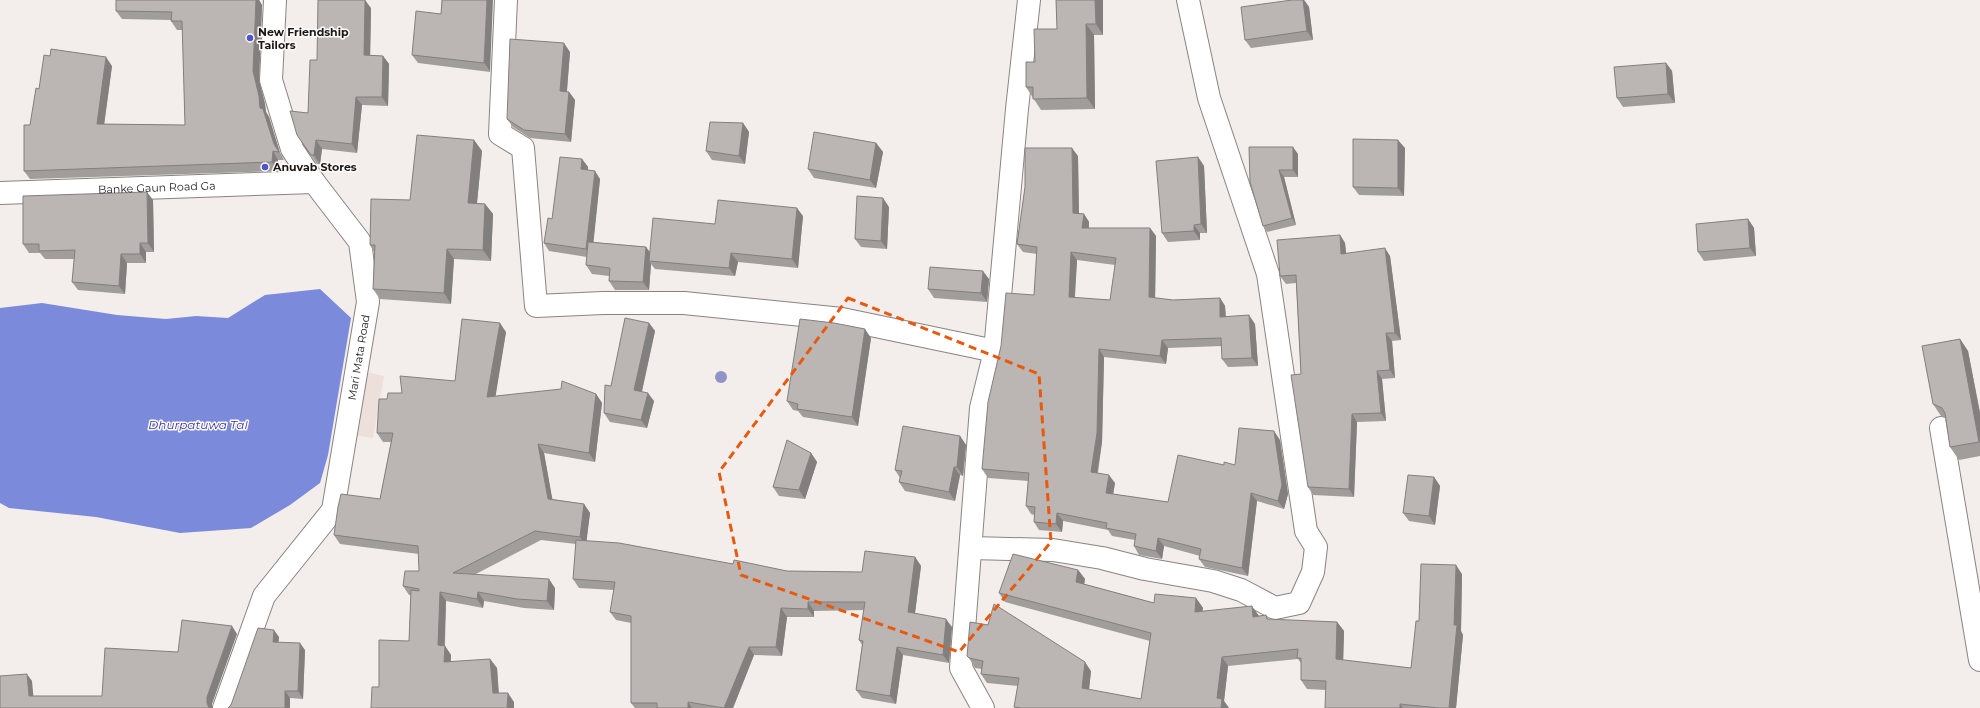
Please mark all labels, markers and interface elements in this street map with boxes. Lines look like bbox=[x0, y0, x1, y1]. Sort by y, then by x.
place label: New Friendship Tailors bbox=[258, 25, 349, 52]
marker: New Friendship Tailors bbox=[245, 33, 255, 43]
place label: Anuvab Stores bbox=[272, 160, 357, 174]
marker: Anuvab Stores bbox=[260, 162, 270, 172]
street label: Banke Gaun Road Ga bbox=[98, 178, 216, 197]
street label: Mari Mata Road bbox=[345, 313, 373, 401]
water label: Dhurpatuwa Tal bbox=[148, 417, 248, 432]

